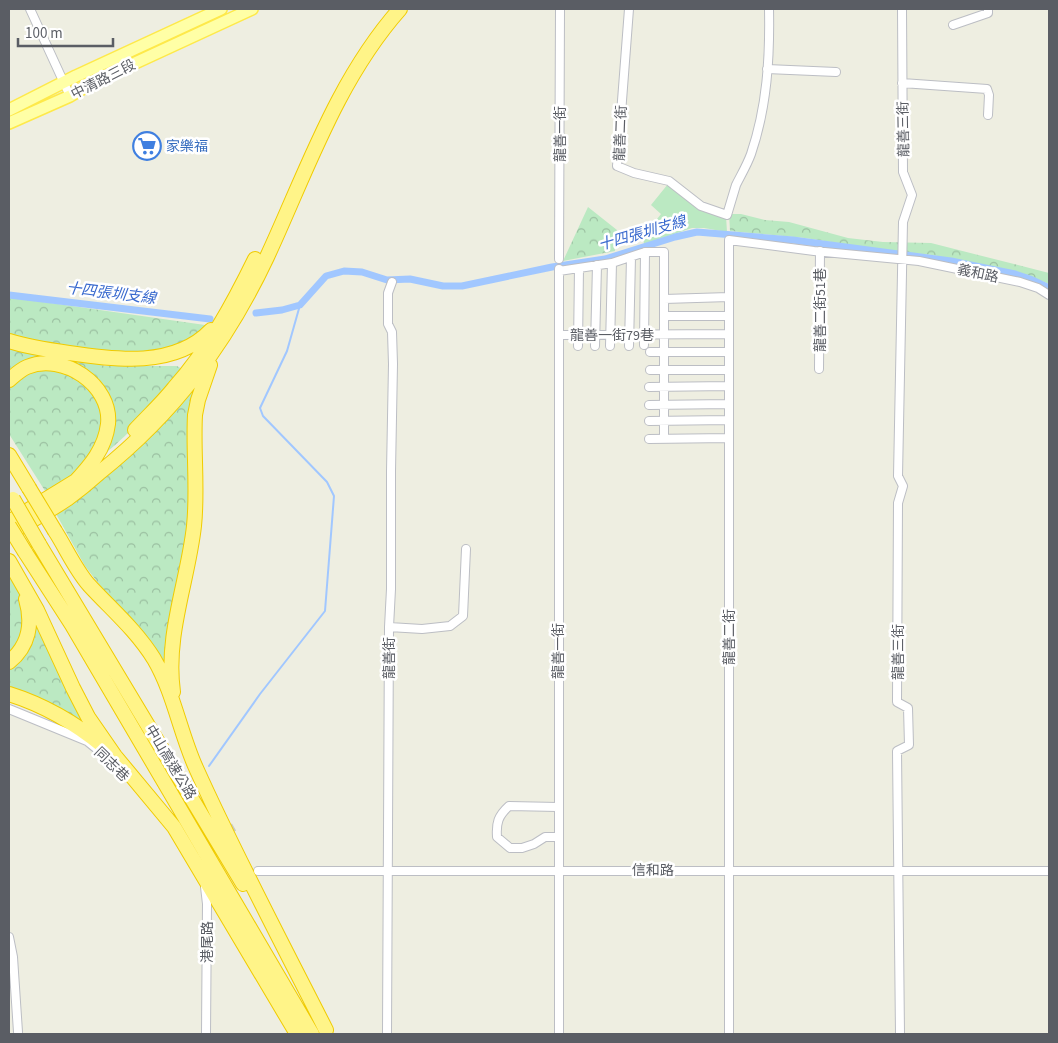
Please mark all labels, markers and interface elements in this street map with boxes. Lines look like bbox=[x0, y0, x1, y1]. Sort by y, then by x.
scale bar bbox=[18, 15, 112, 47]
text: 100 m bbox=[25, 23, 63, 44]
street label: 中清路三段 bbox=[68, 55, 139, 105]
street label: 龍善三街 bbox=[894, 101, 914, 157]
street label: 龍善二街 bbox=[610, 105, 632, 161]
street label: 龍善一街 bbox=[551, 106, 571, 162]
supermarket icon: 家樂福 bbox=[132, 131, 162, 161]
place label: 家樂福 bbox=[166, 137, 208, 157]
water label: 十四張圳支線 bbox=[596, 210, 690, 256]
street label: 義和路 bbox=[955, 260, 1000, 288]
street label: 龍善二街51巷 bbox=[811, 268, 831, 352]
water label: 十四張圳支線 bbox=[65, 278, 159, 310]
street label: 龍善一街79巷 bbox=[570, 326, 654, 346]
street label: 龍善二街 bbox=[720, 609, 740, 665]
street label: 龍善一街 bbox=[549, 623, 569, 679]
street label: 龍善三街 bbox=[889, 624, 909, 680]
street label: 龍善街 bbox=[380, 637, 400, 679]
street label: 中山高速公路 bbox=[140, 721, 200, 804]
street label: 同志巷 bbox=[89, 743, 133, 787]
street label: 信和路 bbox=[632, 861, 674, 881]
street label: 港尾路 bbox=[198, 921, 218, 963]

